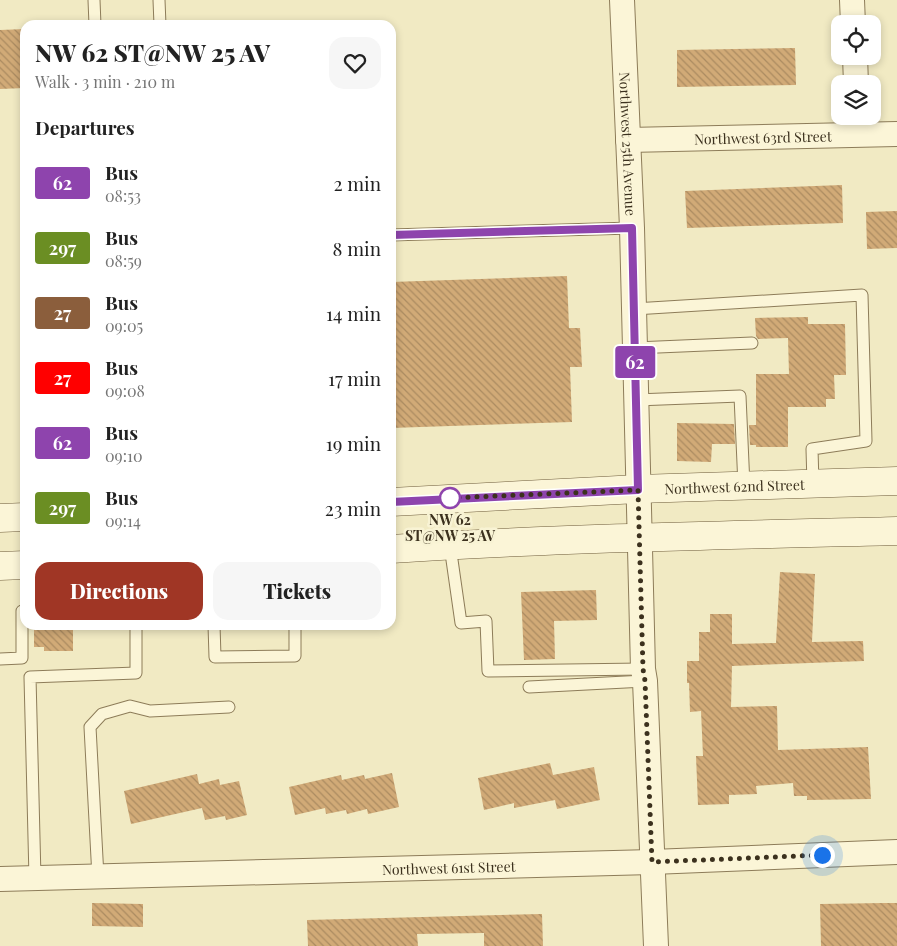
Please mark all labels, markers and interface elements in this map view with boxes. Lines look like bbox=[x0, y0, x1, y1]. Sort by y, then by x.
map controls bbox=[831, 15, 881, 125]
button: locate bbox=[831, 15, 881, 65]
text: NW 62 ST@NW 25 AV bbox=[35, 36, 270, 68]
button: heart bbox=[329, 37, 381, 89]
text: Walk · 3 min · 210 m bbox=[35, 71, 175, 92]
street label: Northwest 25th Avenue bbox=[616, 72, 641, 216]
button: layers bbox=[831, 75, 881, 125]
text: Departures bbox=[35, 114, 135, 140]
street label: Northwest 63rd Street bbox=[694, 126, 833, 148]
text: Bus bbox=[105, 159, 138, 185]
text: 2 min bbox=[333, 170, 381, 196]
text: 62 bbox=[53, 171, 72, 195]
text: 08:53 bbox=[105, 185, 141, 206]
text: Bus bbox=[105, 224, 138, 250]
text: 8 min bbox=[333, 235, 381, 261]
text: 297 bbox=[49, 236, 76, 260]
text: 08:59 bbox=[105, 250, 142, 271]
text: Bus bbox=[105, 289, 138, 315]
text: 14 min bbox=[326, 300, 381, 326]
text: 27 bbox=[54, 301, 71, 325]
text: 09:05 bbox=[105, 315, 143, 336]
line badge: 62 bbox=[612, 346, 658, 378]
text: 62 bbox=[625, 350, 645, 374]
text: Bus bbox=[105, 354, 138, 380]
text: 17 min bbox=[328, 365, 381, 391]
text: 27 bbox=[54, 366, 71, 390]
text: 09:08 bbox=[105, 380, 145, 401]
text: Bus bbox=[105, 419, 138, 445]
text: 19 min bbox=[326, 430, 381, 456]
text: 62 bbox=[53, 431, 72, 455]
text: 09:10 bbox=[105, 445, 143, 466]
street label: Northwest 62nd Street bbox=[664, 474, 806, 498]
text: Bus bbox=[105, 484, 138, 510]
marker: NW 62 ST@NW 25 AV bbox=[439, 487, 461, 509]
text: 23 min bbox=[325, 495, 381, 521]
text: 297 bbox=[49, 496, 76, 520]
text: 09:14 bbox=[105, 510, 141, 531]
place label: NW 62 ST@NW 25 AV bbox=[405, 510, 496, 545]
button: Directions bbox=[35, 562, 203, 620]
button: Tickets bbox=[213, 562, 381, 620]
your location bbox=[810, 843, 835, 868]
street label: Northwest 61st Street bbox=[382, 856, 517, 879]

